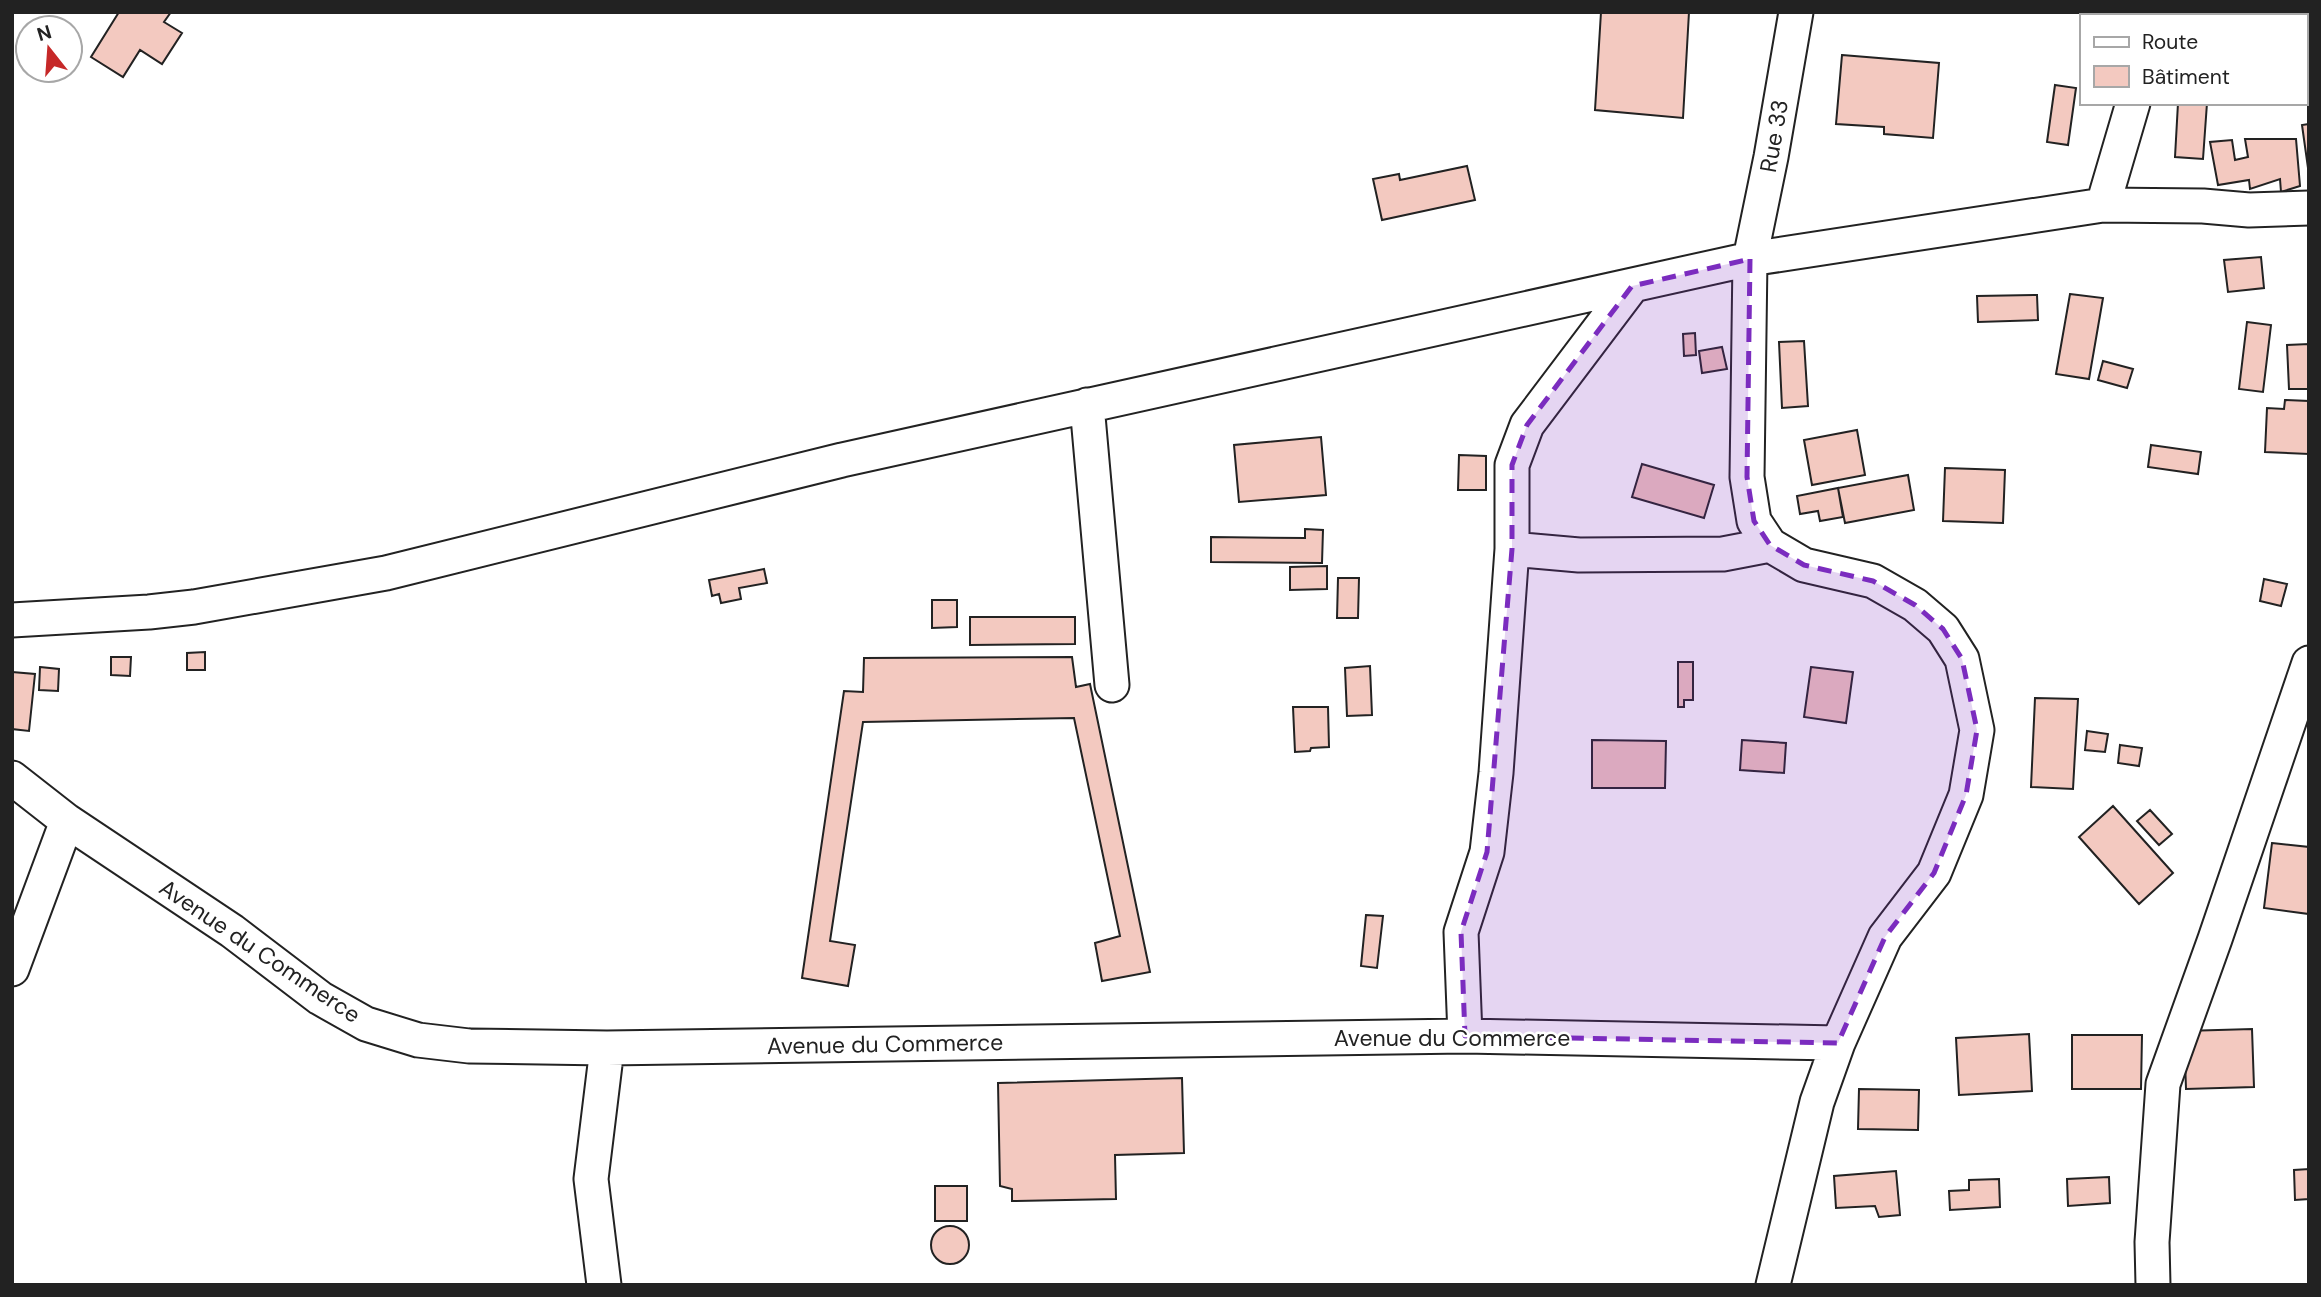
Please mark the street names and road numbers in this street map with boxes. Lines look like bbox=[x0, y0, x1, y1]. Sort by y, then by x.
street label: Rue 33 bbox=[1753, 97, 1795, 175]
street label: Avenue du Commerce bbox=[154, 872, 366, 1030]
street label: Avenue du Commerce bbox=[1334, 1023, 1570, 1053]
street label: Avenue du Commerce bbox=[767, 1027, 1003, 1061]

